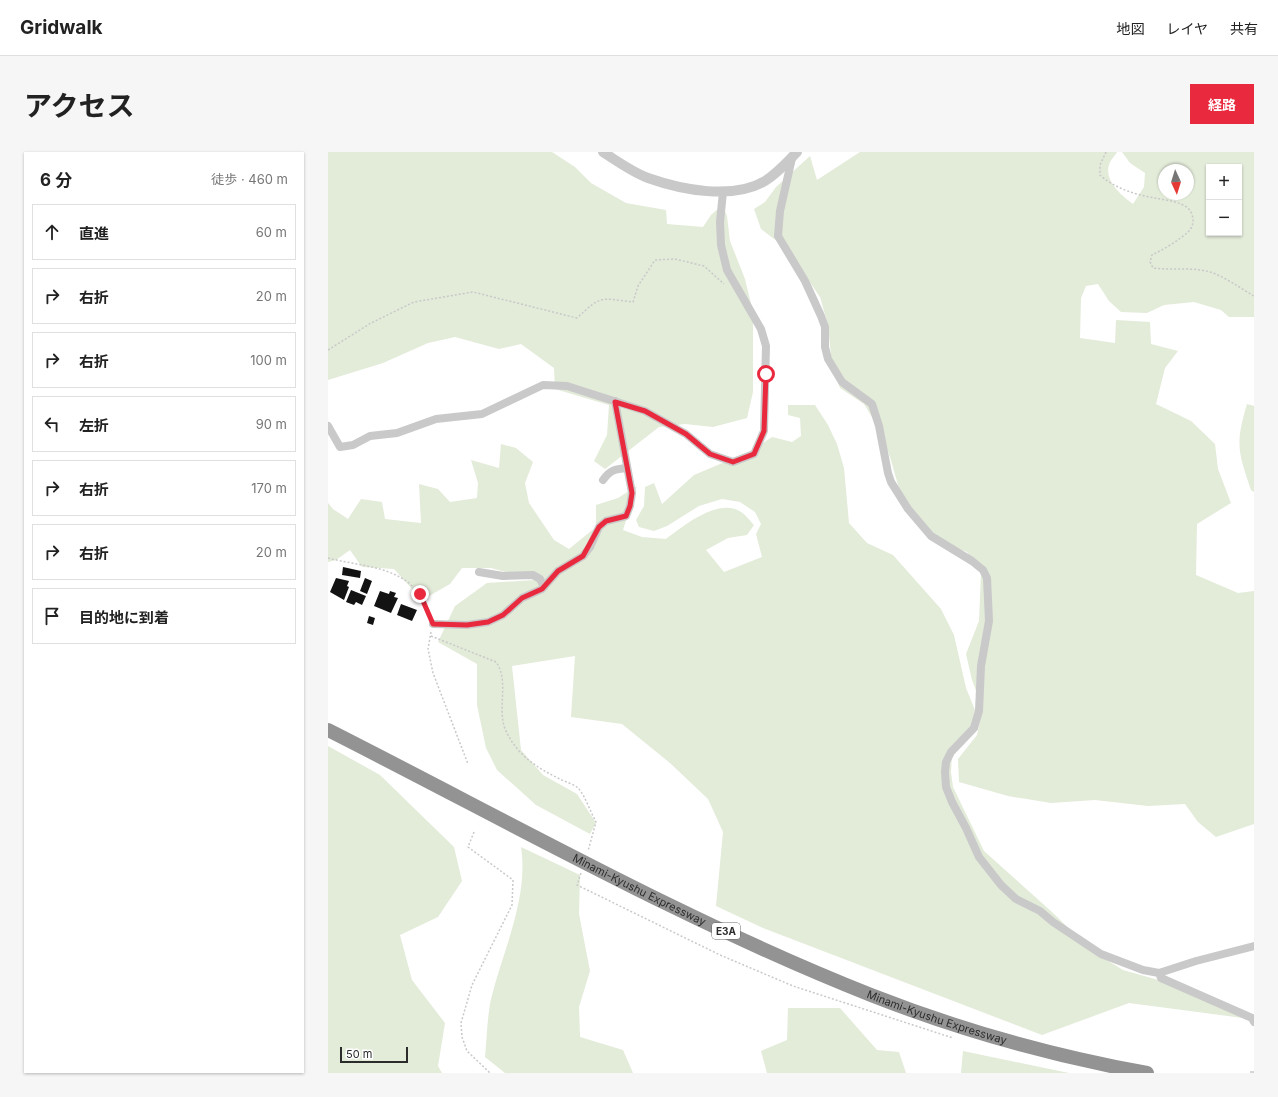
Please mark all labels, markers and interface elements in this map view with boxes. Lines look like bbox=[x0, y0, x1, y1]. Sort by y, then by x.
text: Gridwalk bbox=[20, 16, 103, 39]
text: 地図 bbox=[1116, 20, 1144, 37]
text: レイヤ bbox=[1166, 20, 1208, 37]
text: 共有 bbox=[1230, 20, 1258, 37]
button: 経路 bbox=[1190, 84, 1254, 124]
text: アクセス bbox=[24, 89, 135, 123]
north arrow bbox=[1158, 164, 1194, 200]
map controls bbox=[1206, 164, 1242, 236]
button: + bbox=[1206, 164, 1242, 200]
text: 6 分 bbox=[40, 170, 72, 190]
text: 徒歩 · 460 m bbox=[211, 171, 288, 187]
button: − bbox=[1206, 200, 1242, 236]
icon: ahead bbox=[41, 221, 63, 243]
text: 直進 bbox=[79, 224, 109, 243]
text: 60 m bbox=[256, 224, 287, 240]
icon: right bbox=[41, 285, 63, 307]
text: 右折 bbox=[79, 288, 109, 307]
text: 20 m bbox=[256, 288, 287, 304]
icon: right bbox=[41, 349, 63, 371]
text: 右折 bbox=[79, 352, 109, 371]
text: 100 m bbox=[250, 352, 287, 368]
route start bbox=[757, 365, 775, 383]
icon: left bbox=[41, 413, 63, 435]
text: 左折 bbox=[79, 416, 109, 435]
text: 90 m bbox=[256, 416, 287, 432]
icon: right bbox=[41, 477, 63, 499]
text: 右折 bbox=[79, 480, 109, 499]
text: 170 m bbox=[251, 480, 287, 496]
icon: right bbox=[41, 541, 63, 563]
text: 右折 bbox=[79, 544, 109, 563]
text: 20 m bbox=[256, 544, 287, 560]
route end bbox=[411, 585, 429, 603]
icon: arrive bbox=[41, 605, 63, 627]
text: 目的地に到着 bbox=[79, 608, 169, 627]
street label: Minami-Kyushu Expressway bbox=[570, 851, 708, 929]
road number: E3A bbox=[712, 923, 740, 939]
street label: Minami-Kyushu Expressway bbox=[865, 987, 1008, 1047]
scale bar bbox=[340, 1045, 408, 1064]
text: 50 m bbox=[346, 1047, 372, 1061]

